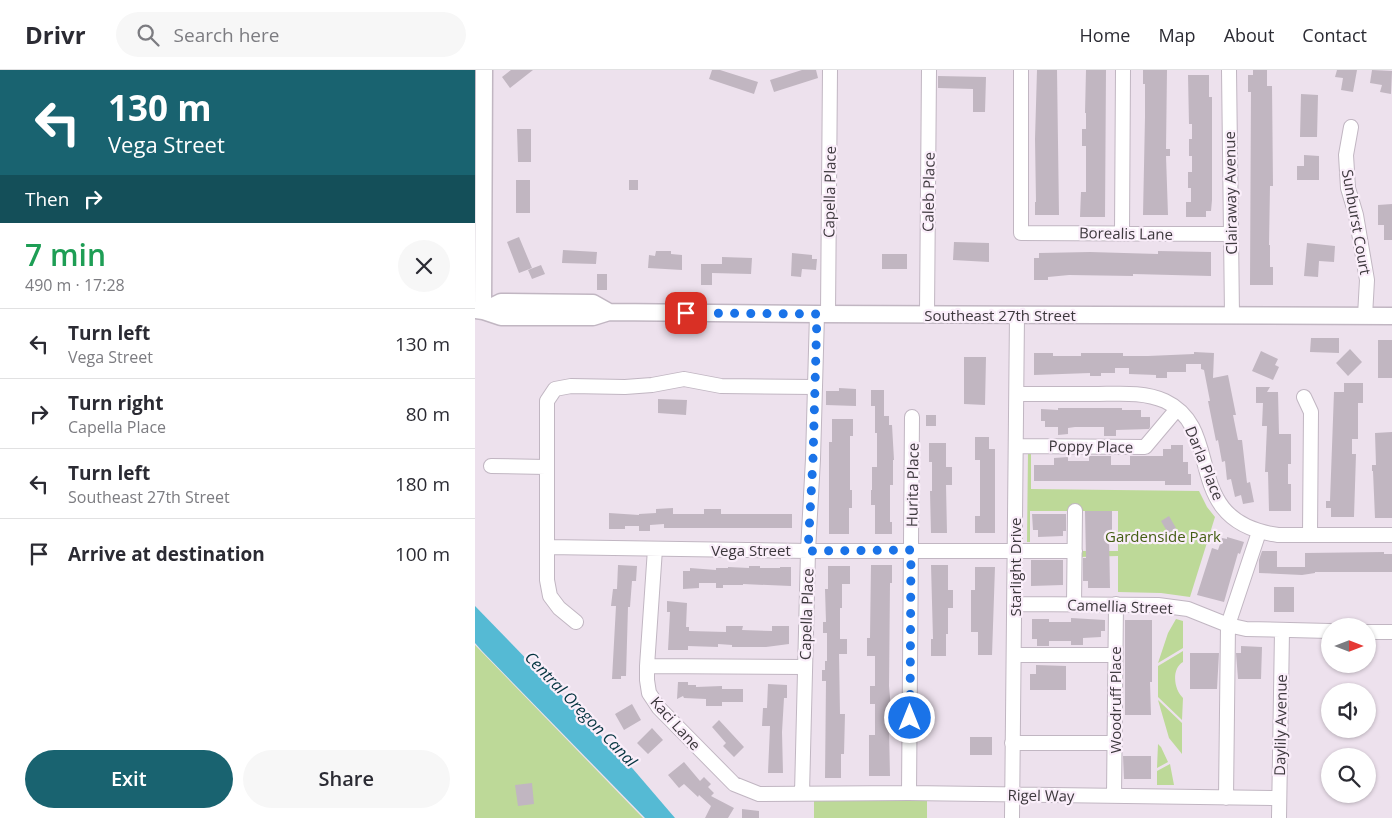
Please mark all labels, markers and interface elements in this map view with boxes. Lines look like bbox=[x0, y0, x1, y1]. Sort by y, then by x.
search box bbox=[116, 12, 466, 57]
text: Drivr bbox=[25, 18, 86, 51]
icon: search bbox=[134, 21, 162, 49]
text: Search here bbox=[174, 22, 279, 48]
text: Home bbox=[1080, 23, 1130, 47]
text: Map bbox=[1158, 23, 1196, 47]
text: About bbox=[1224, 23, 1274, 47]
text: Contact bbox=[1302, 23, 1367, 47]
text: 130 m bbox=[108, 84, 212, 131]
icon: left bbox=[25, 90, 90, 155]
text: Vega Street bbox=[108, 129, 225, 159]
street label: Clairaway Avenue bbox=[1219, 131, 1241, 255]
street label: Capella Place bbox=[818, 146, 840, 238]
street label: Caleb Place bbox=[917, 152, 939, 232]
street label: Sunburst Court bbox=[1338, 168, 1376, 276]
icon: right bbox=[79, 185, 107, 213]
text: Then bbox=[25, 186, 69, 212]
street label: Borealis Lane bbox=[1079, 222, 1173, 244]
text: 7 min bbox=[25, 234, 106, 275]
button: close bbox=[398, 240, 450, 292]
text: 490 m · 17:28 bbox=[25, 274, 125, 296]
pin bbox=[665, 292, 707, 334]
icon: arrive bbox=[672, 299, 700, 327]
street label: Southeast 27th Street bbox=[924, 305, 1076, 325]
text: Turn left bbox=[68, 320, 150, 346]
icon: left bbox=[25, 330, 53, 358]
text: 130 m bbox=[395, 331, 450, 357]
text: Vega Street bbox=[68, 346, 153, 368]
text: Turn right bbox=[68, 390, 163, 416]
icon: right bbox=[25, 400, 53, 428]
text: 80 m bbox=[406, 401, 450, 427]
text: Capella Place bbox=[68, 416, 166, 438]
street label: Darla Place bbox=[1181, 423, 1229, 503]
street label: Poppy Place bbox=[1049, 435, 1133, 457]
street label: Hurita Place bbox=[901, 443, 923, 527]
text: Turn left bbox=[68, 460, 150, 486]
icon: left bbox=[25, 470, 53, 498]
text: 180 m bbox=[395, 471, 450, 497]
text: Southeast 27th Street bbox=[68, 486, 230, 508]
street label: Starlight Drive bbox=[1005, 518, 1025, 616]
park label: Gardenside Park bbox=[1105, 526, 1221, 546]
icon: arrive bbox=[25, 540, 53, 568]
street label: Vega Street bbox=[711, 540, 791, 560]
text: Arrive at destination bbox=[68, 541, 265, 567]
text: 100 m bbox=[395, 541, 450, 567]
street label: Capella Place bbox=[794, 568, 818, 660]
street label: Camellia Street bbox=[1067, 594, 1173, 618]
north arrow bbox=[1321, 618, 1376, 672]
map controls bbox=[1321, 618, 1376, 803]
water label: Central Oregon Canal bbox=[520, 646, 643, 772]
street label: Woodruff Place bbox=[1105, 646, 1125, 754]
street label: Daylily Avenue bbox=[1269, 674, 1291, 776]
button: sound bbox=[1321, 683, 1376, 738]
position arrow bbox=[883, 691, 935, 743]
street label: Kaci Lane bbox=[646, 692, 706, 754]
button: search bbox=[1321, 748, 1376, 803]
button: Exit bbox=[25, 750, 233, 808]
button: Share bbox=[243, 750, 450, 808]
street label: Rigel Way bbox=[1007, 784, 1075, 806]

